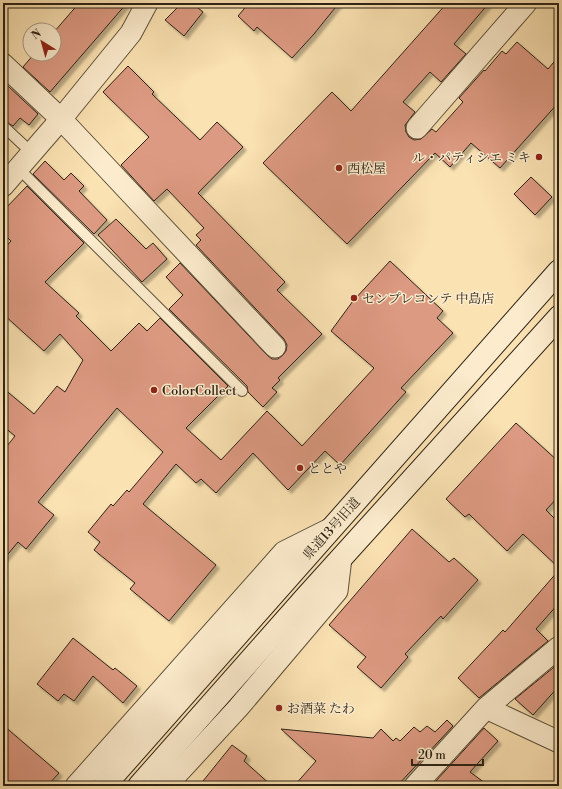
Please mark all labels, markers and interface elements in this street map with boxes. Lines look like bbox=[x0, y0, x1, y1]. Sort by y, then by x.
north arrow bbox=[22, 22, 62, 62]
text: N bbox=[29, 26, 45, 43]
place label: ル・パティシエ ミキ bbox=[412, 150, 531, 166]
marker: ル・パティシエ ミキ bbox=[534, 152, 544, 162]
place label: 西松屋 bbox=[347, 161, 386, 177]
marker: 西松屋 bbox=[334, 163, 344, 173]
place label: センプレコンテ 中島店 bbox=[362, 291, 494, 307]
marker: センプレコンテ 中島店 bbox=[349, 293, 359, 303]
place label: ColorCollect bbox=[162, 383, 237, 399]
marker: ColorCollect bbox=[149, 385, 159, 395]
place label: ととや bbox=[308, 461, 347, 477]
marker: ととや bbox=[295, 463, 305, 473]
street label: 県道13号旧道 bbox=[300, 494, 364, 563]
place label: お酒菜 たわ bbox=[287, 701, 355, 717]
marker: お酒菜 たわ bbox=[274, 703, 284, 713]
scale bar bbox=[412, 741, 483, 767]
text: 20 m bbox=[418, 748, 446, 763]

